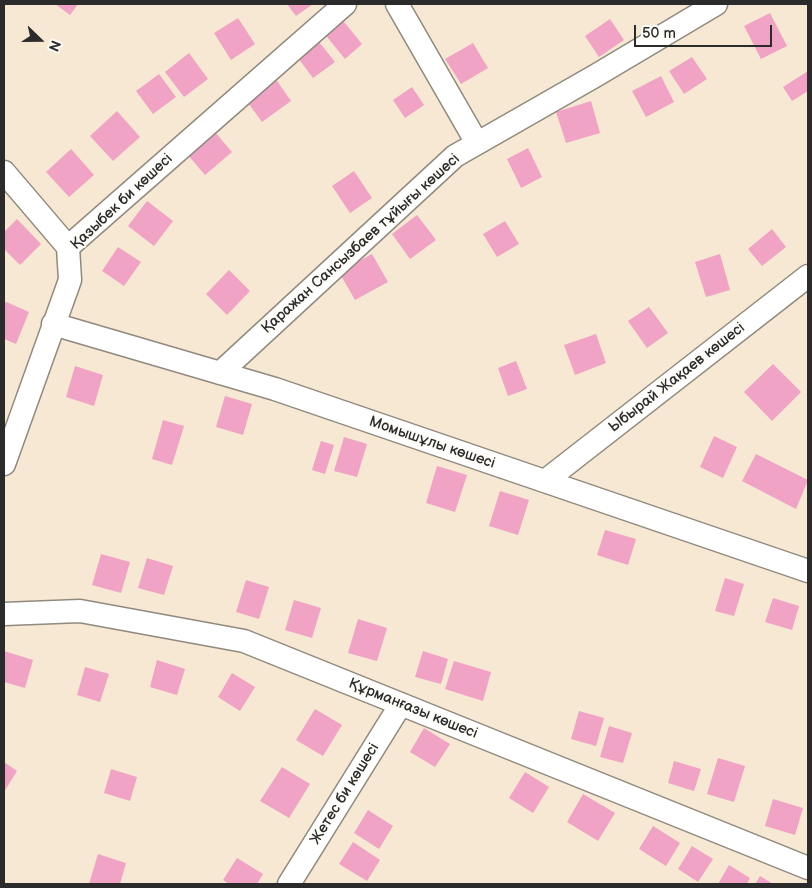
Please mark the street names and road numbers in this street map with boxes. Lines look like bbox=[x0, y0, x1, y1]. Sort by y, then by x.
street label: Қазыбек би көшесі bbox=[67, 150, 177, 254]
street label: Қаражан Сансызбаев тұйығы көшесі bbox=[258, 150, 464, 338]
street label: Ыбырай Жақаев көшесі bbox=[605, 319, 749, 437]
street label: Момышұлы көшесі bbox=[367, 413, 497, 473]
street label: Құрманғазы көшесі bbox=[346, 675, 480, 743]
street label: Жетес би көшесі bbox=[307, 740, 383, 848]

